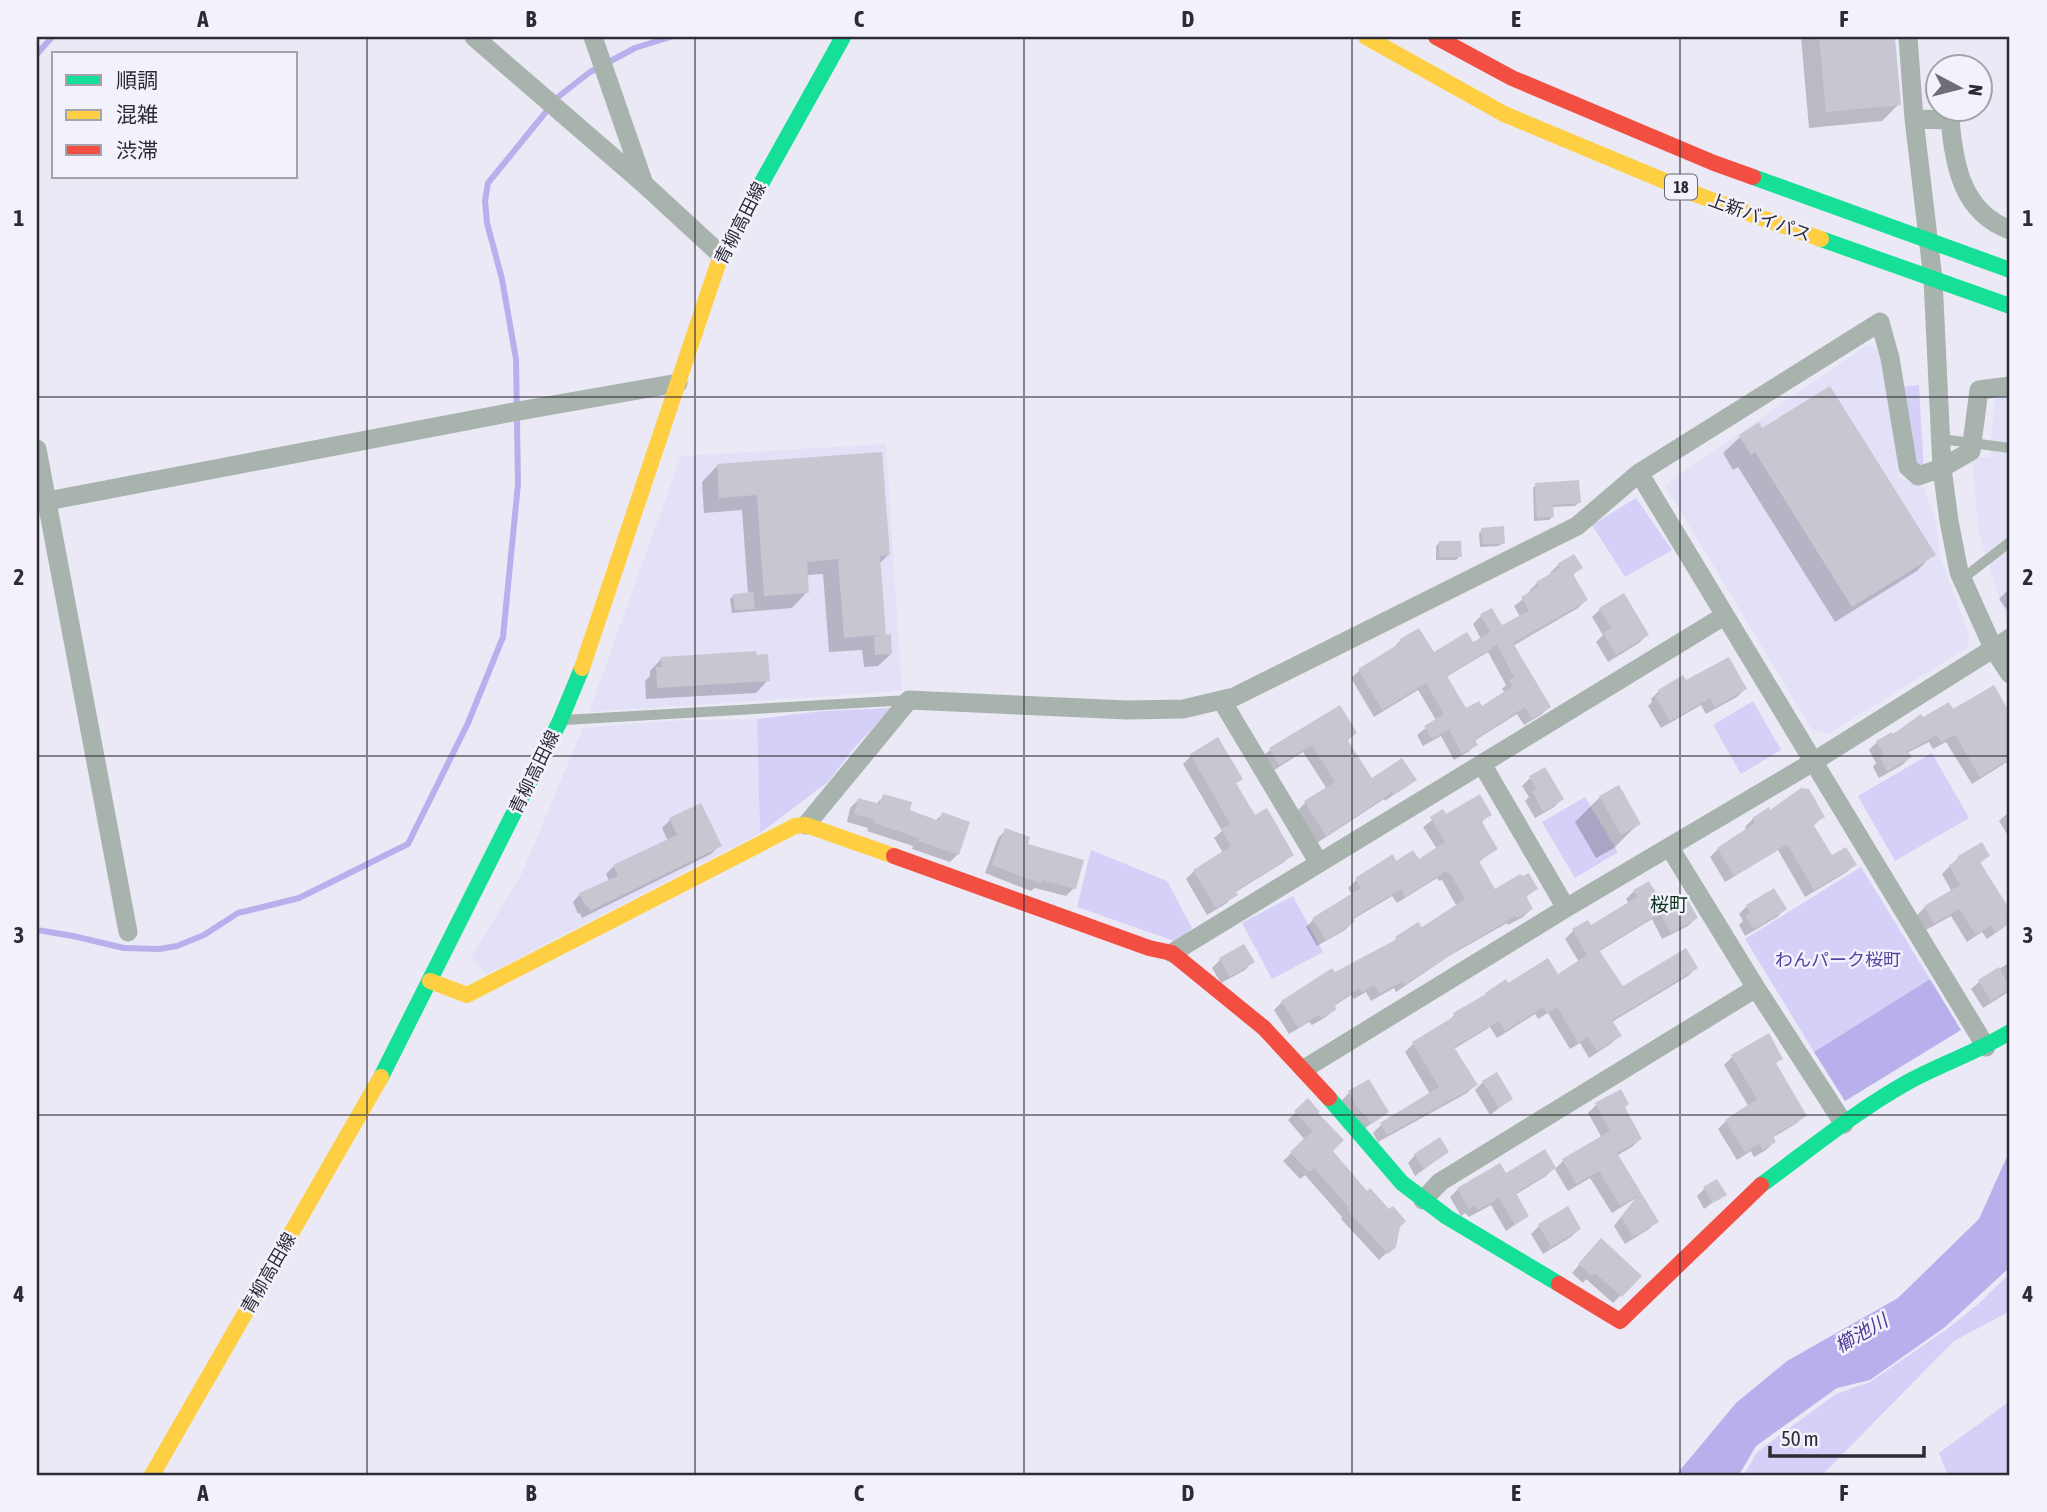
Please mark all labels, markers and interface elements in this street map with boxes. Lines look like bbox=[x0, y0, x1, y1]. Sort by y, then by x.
text: A bbox=[196, 6, 209, 32]
text: B bbox=[526, 6, 537, 32]
text: C bbox=[854, 6, 865, 32]
text: D bbox=[1182, 6, 1195, 32]
text: E bbox=[1511, 6, 1521, 32]
text: F bbox=[1839, 6, 1849, 32]
legend bbox=[52, 52, 298, 178]
north arrow bbox=[1924, 52, 1994, 122]
text: 順調 bbox=[116, 68, 158, 92]
text: N bbox=[1964, 83, 1987, 97]
text: 混雑 bbox=[116, 102, 158, 126]
text: 渋滞 bbox=[116, 138, 158, 162]
road number: 18 bbox=[1665, 174, 1697, 200]
street label: 青柳高田線 bbox=[710, 178, 770, 268]
street label: 上新バイパス bbox=[1706, 189, 1814, 245]
text: 1 bbox=[14, 205, 25, 231]
text: 1 bbox=[2023, 205, 2034, 231]
text: 2 bbox=[14, 564, 24, 590]
text: 2 bbox=[2023, 564, 2033, 590]
street label: 青柳高田線 bbox=[505, 727, 563, 817]
district label: 桜町 bbox=[1650, 893, 1688, 915]
text: 3 bbox=[14, 922, 24, 948]
text: 3 bbox=[2023, 922, 2033, 948]
park label: わんパーク桜町 bbox=[1775, 949, 1901, 970]
street label: 青柳高田線 bbox=[236, 1229, 300, 1317]
text: 4 bbox=[13, 1281, 25, 1307]
text: 4 bbox=[2022, 1281, 2034, 1307]
water label: 櫛池川 bbox=[1831, 1308, 1893, 1357]
scale bar bbox=[1770, 1414, 1924, 1458]
text: 50 m bbox=[1781, 1426, 1819, 1450]
text: A bbox=[196, 1480, 209, 1506]
text: B bbox=[526, 1480, 537, 1506]
text: C bbox=[854, 1480, 865, 1506]
text: D bbox=[1182, 1480, 1195, 1506]
text: E bbox=[1511, 1480, 1521, 1506]
text: F bbox=[1839, 1480, 1849, 1506]

